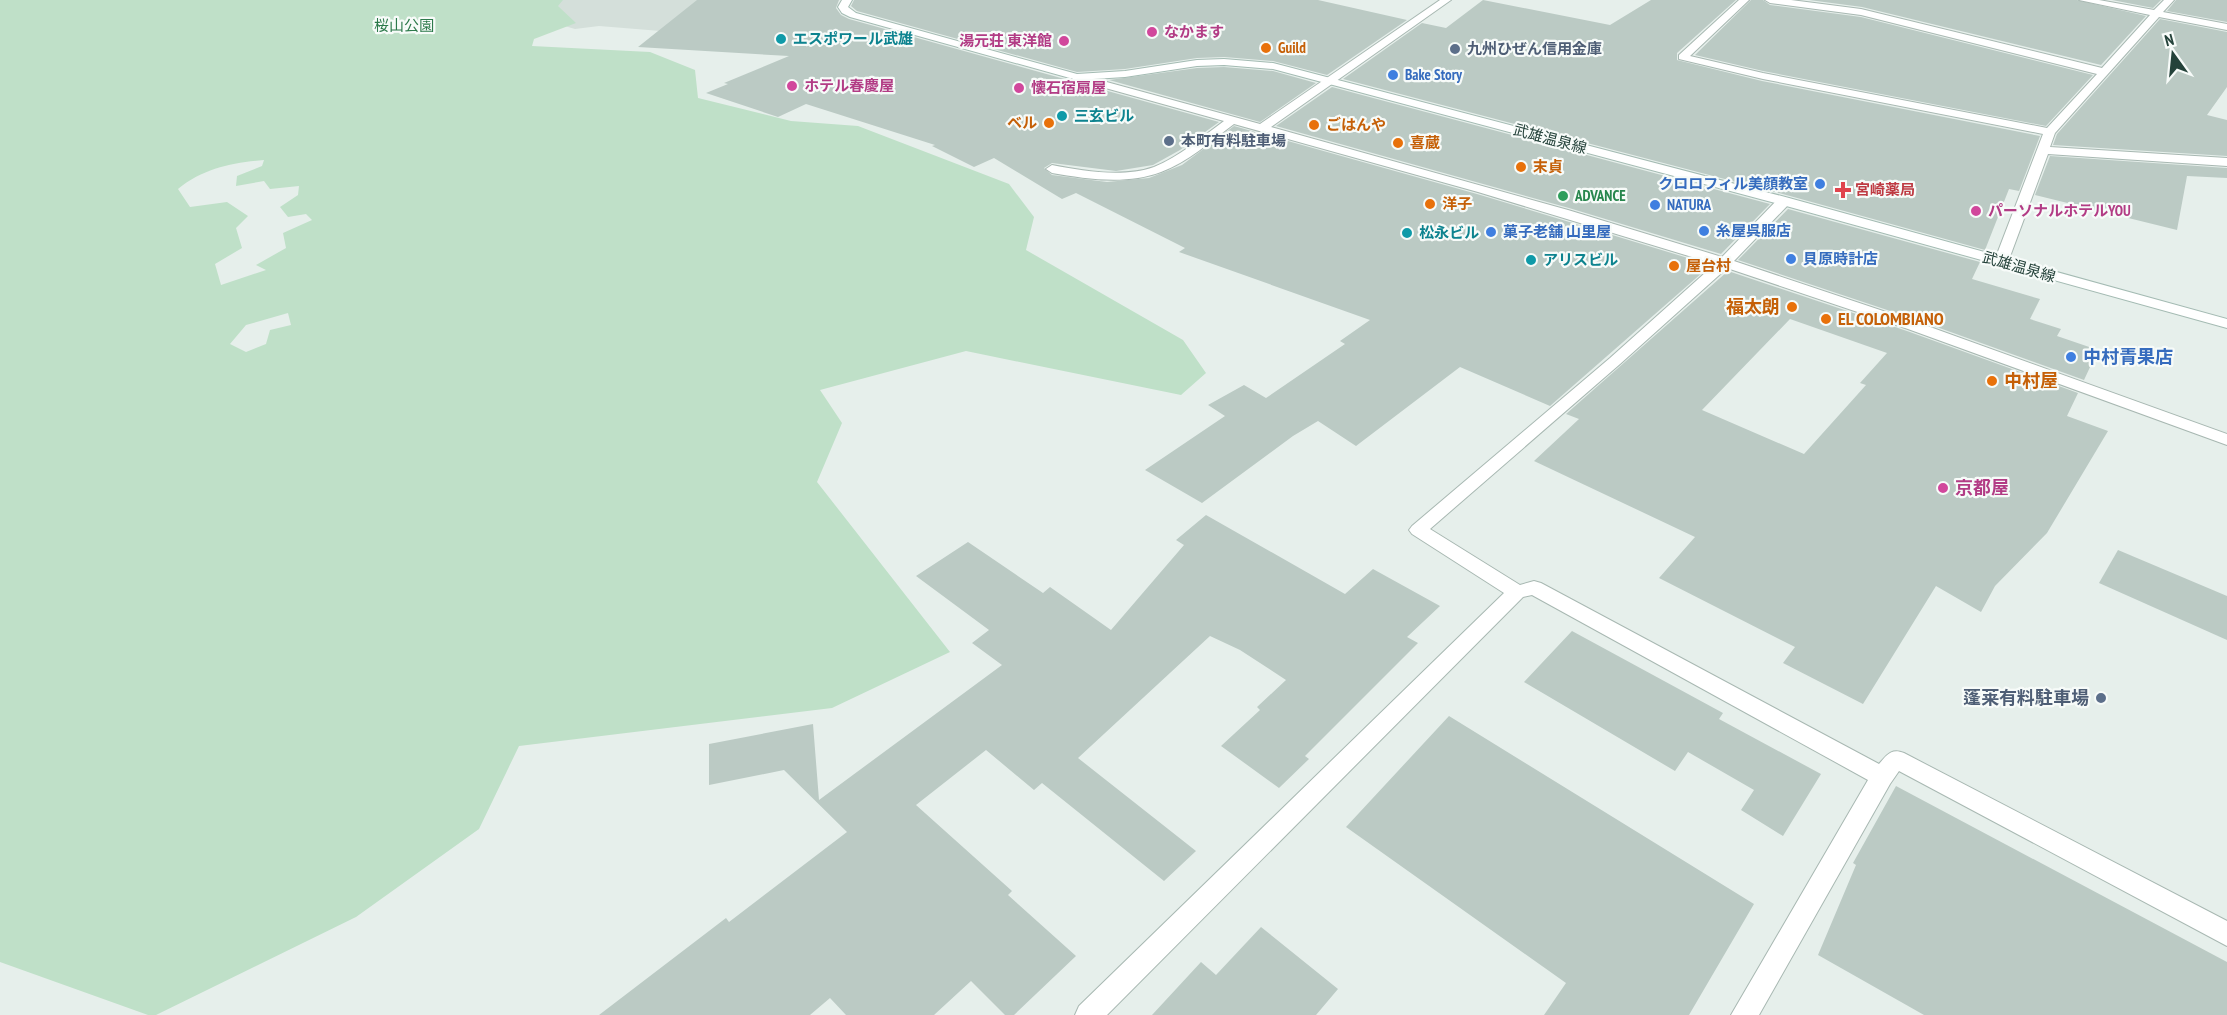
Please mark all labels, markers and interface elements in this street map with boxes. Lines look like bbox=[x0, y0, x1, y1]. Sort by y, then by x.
park label: 桜山公園 bbox=[374, 16, 434, 35]
place label: なかます bbox=[1164, 22, 1224, 41]
north arrow bbox=[2143, 24, 2203, 84]
marker: なかます bbox=[1145, 25, 1159, 39]
place label: エスポワール武雄 bbox=[793, 29, 913, 48]
text: N bbox=[2162, 29, 2176, 50]
place label: 湯元荘 東洋館 bbox=[959, 31, 1052, 50]
marker: エスポワール武雄 bbox=[774, 32, 788, 46]
marker: 湯元荘 東洋館 bbox=[1057, 34, 1071, 48]
place label: Guild bbox=[1278, 38, 1306, 57]
place label: 九州ひぜん信用金庫 bbox=[1467, 39, 1602, 58]
marker: Guild bbox=[1259, 41, 1273, 55]
marker: 九州ひぜん信用金庫 bbox=[1448, 42, 1462, 56]
place label: Bake Story bbox=[1405, 65, 1463, 84]
marker: Bake Story bbox=[1386, 68, 1400, 82]
place label: ホテル春慶屋 bbox=[804, 76, 894, 95]
place label: 懐石宿扇屋 bbox=[1031, 78, 1106, 97]
marker: ホテル春慶屋 bbox=[785, 79, 799, 93]
marker: 懐石宿扇屋 bbox=[1012, 81, 1026, 95]
place label: 三玄ビル bbox=[1074, 106, 1134, 125]
marker: 三玄ビル bbox=[1055, 109, 1069, 123]
place label: ベル bbox=[1007, 113, 1037, 132]
place label: ごはんや bbox=[1326, 115, 1386, 134]
marker: ベル bbox=[1042, 116, 1056, 130]
marker: ごはんや bbox=[1307, 118, 1321, 132]
street label: 武雄温泉線 bbox=[1511, 120, 1589, 157]
place label: 本町有料駐車場 bbox=[1181, 131, 1286, 150]
place label: 喜蔵 bbox=[1410, 133, 1440, 152]
marker: 本町有料駐車場 bbox=[1162, 134, 1176, 148]
marker: 喜蔵 bbox=[1391, 136, 1405, 150]
place label: 末貞 bbox=[1533, 157, 1563, 176]
marker: 末貞 bbox=[1514, 160, 1528, 174]
place label: クロロフィル美顔教室 bbox=[1658, 174, 1808, 193]
marker: クロロフィル美顔教室 bbox=[1813, 177, 1827, 191]
place label: 宮崎薬局 bbox=[1855, 180, 1915, 199]
marker: 宮崎薬局 bbox=[1836, 183, 1850, 197]
place label: ADVANCE bbox=[1574, 186, 1626, 205]
marker: ADVANCE bbox=[1556, 189, 1570, 203]
place label: 洋子 bbox=[1442, 194, 1472, 213]
place label: NATURA bbox=[1667, 195, 1712, 214]
marker: 洋子 bbox=[1423, 197, 1437, 211]
marker: NATURA bbox=[1648, 198, 1662, 212]
place label: パーソナルホテルYOU bbox=[1988, 201, 2131, 220]
marker: パーソナルホテルYOU bbox=[1969, 204, 1983, 218]
place label: 糸屋呉服店 bbox=[1716, 221, 1791, 240]
place label: 菓子老舗 山里屋 bbox=[1503, 222, 1611, 241]
place label: 松永ビル bbox=[1419, 223, 1479, 242]
marker: 糸屋呉服店 bbox=[1697, 224, 1711, 238]
marker: 菓子老舗 山里屋 bbox=[1484, 225, 1498, 239]
marker: 松永ビル bbox=[1400, 226, 1414, 240]
street label: 武雄温泉線 bbox=[1980, 247, 2058, 286]
place label: 貝原時計店 bbox=[1803, 249, 1878, 268]
place label: アリスビル bbox=[1543, 250, 1618, 269]
marker: 貝原時計店 bbox=[1784, 252, 1798, 266]
marker: アリスビル bbox=[1524, 253, 1538, 267]
place label: 屋台村 bbox=[1686, 256, 1731, 275]
marker: 屋台村 bbox=[1667, 259, 1681, 273]
place label: 福太朗 bbox=[1726, 295, 1780, 318]
marker: 福太朗 bbox=[1785, 300, 1799, 314]
place label: EL COLOMBIANO bbox=[1838, 307, 1944, 330]
marker: EL COLOMBIANO bbox=[1819, 312, 1833, 326]
place label: 中村青果店 bbox=[2083, 345, 2173, 368]
marker: 中村青果店 bbox=[2064, 350, 2078, 364]
place label: 中村屋 bbox=[2004, 369, 2058, 392]
marker: 中村屋 bbox=[1985, 374, 1999, 388]
place label: 京都屋 bbox=[1955, 476, 2009, 499]
marker: 京都屋 bbox=[1936, 481, 1950, 495]
place label: 蓬莱有料駐車場 bbox=[1963, 686, 2089, 709]
marker: 蓬莱有料駐車場 bbox=[2094, 691, 2108, 705]

